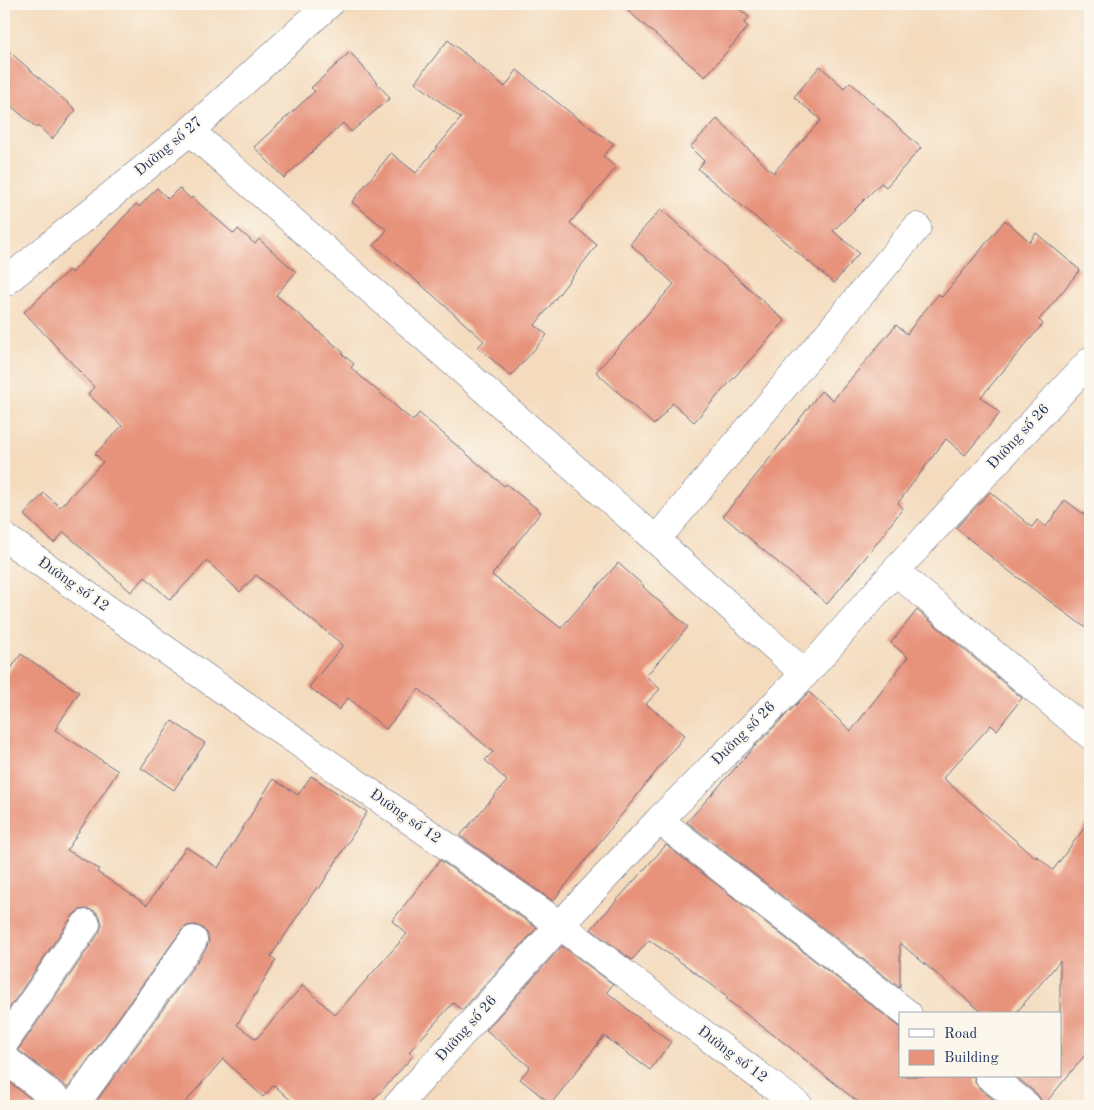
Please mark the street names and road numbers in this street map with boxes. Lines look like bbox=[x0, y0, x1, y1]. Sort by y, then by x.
street label: Đường số 27 bbox=[132, 114, 206, 179]
street label: Đường số 26 bbox=[985, 401, 1053, 472]
street label: Đường số 12 bbox=[35, 554, 112, 615]
street label: Đường số 26 bbox=[709, 699, 779, 769]
street label: Đường số 12 bbox=[367, 786, 444, 847]
street label: Đường số 26 bbox=[433, 993, 500, 1065]
street label: Đường số 12 bbox=[694, 1023, 770, 1086]

